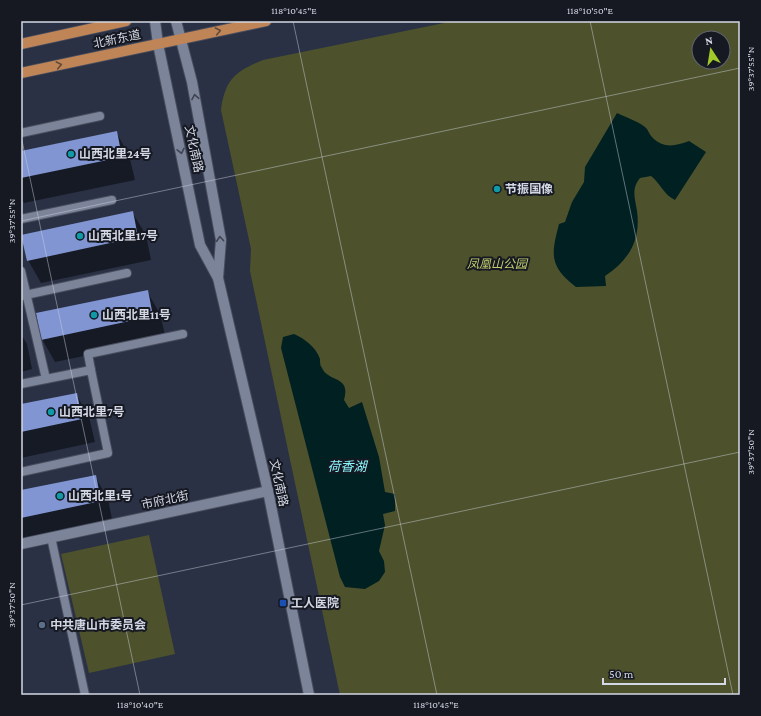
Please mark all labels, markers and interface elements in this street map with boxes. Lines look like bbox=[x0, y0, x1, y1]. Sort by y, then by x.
text: 118°10'45"E bbox=[271, 5, 317, 16]
text: 118°10'50"E bbox=[567, 5, 614, 16]
street label: 北新东道 bbox=[92, 27, 142, 51]
one-way arrow bbox=[215, 28, 221, 36]
north arrow bbox=[691, 30, 731, 70]
text: N bbox=[704, 33, 714, 47]
text: 39°37'55"N bbox=[745, 46, 756, 91]
one-way arrow bbox=[56, 62, 62, 70]
one-way arrow bbox=[191, 94, 200, 100]
street label: 文化南路 bbox=[182, 124, 206, 174]
place label: 山西北里24号 bbox=[79, 147, 152, 161]
one-way arrow bbox=[176, 148, 184, 154]
marker: 山西北里24号 bbox=[66, 149, 76, 159]
place label: 节振国像 bbox=[505, 182, 553, 196]
marker: 节振国像 bbox=[492, 184, 502, 194]
text: 39°37'55"N bbox=[6, 198, 17, 243]
place label: 山西北里17号 bbox=[88, 229, 158, 243]
marker: 山西北里17号 bbox=[75, 231, 85, 241]
one-way arrow bbox=[216, 236, 225, 242]
park label: 凤凰山公园 bbox=[467, 257, 529, 271]
place label: 山西北里11号 bbox=[102, 308, 171, 322]
marker: 山西北里11号 bbox=[89, 310, 99, 320]
place label: 山西北里7号 bbox=[59, 405, 125, 419]
marker: 山西北里7号 bbox=[46, 407, 56, 417]
text: 39°37'50"N bbox=[745, 429, 756, 475]
street label: 文化南路 bbox=[267, 458, 291, 508]
water label: 荷香湖 bbox=[327, 459, 368, 474]
street label: 市府北街 bbox=[140, 488, 190, 512]
place label: 山西北里1号 bbox=[68, 489, 133, 503]
marker: 山西北里1号 bbox=[55, 491, 65, 501]
text: 39°37'50"N bbox=[6, 582, 17, 628]
place label: 工人医院 bbox=[291, 596, 339, 610]
marker: 工人医院 bbox=[278, 598, 288, 608]
place label: 中共唐山市委员会 bbox=[50, 618, 146, 632]
marker: 中共唐山市委员会 bbox=[37, 620, 47, 630]
scale bar bbox=[603, 660, 725, 686]
text: 50 m bbox=[609, 667, 634, 681]
text: 118°10'40"E bbox=[117, 699, 164, 710]
text: 118°10'45"E bbox=[413, 699, 459, 710]

